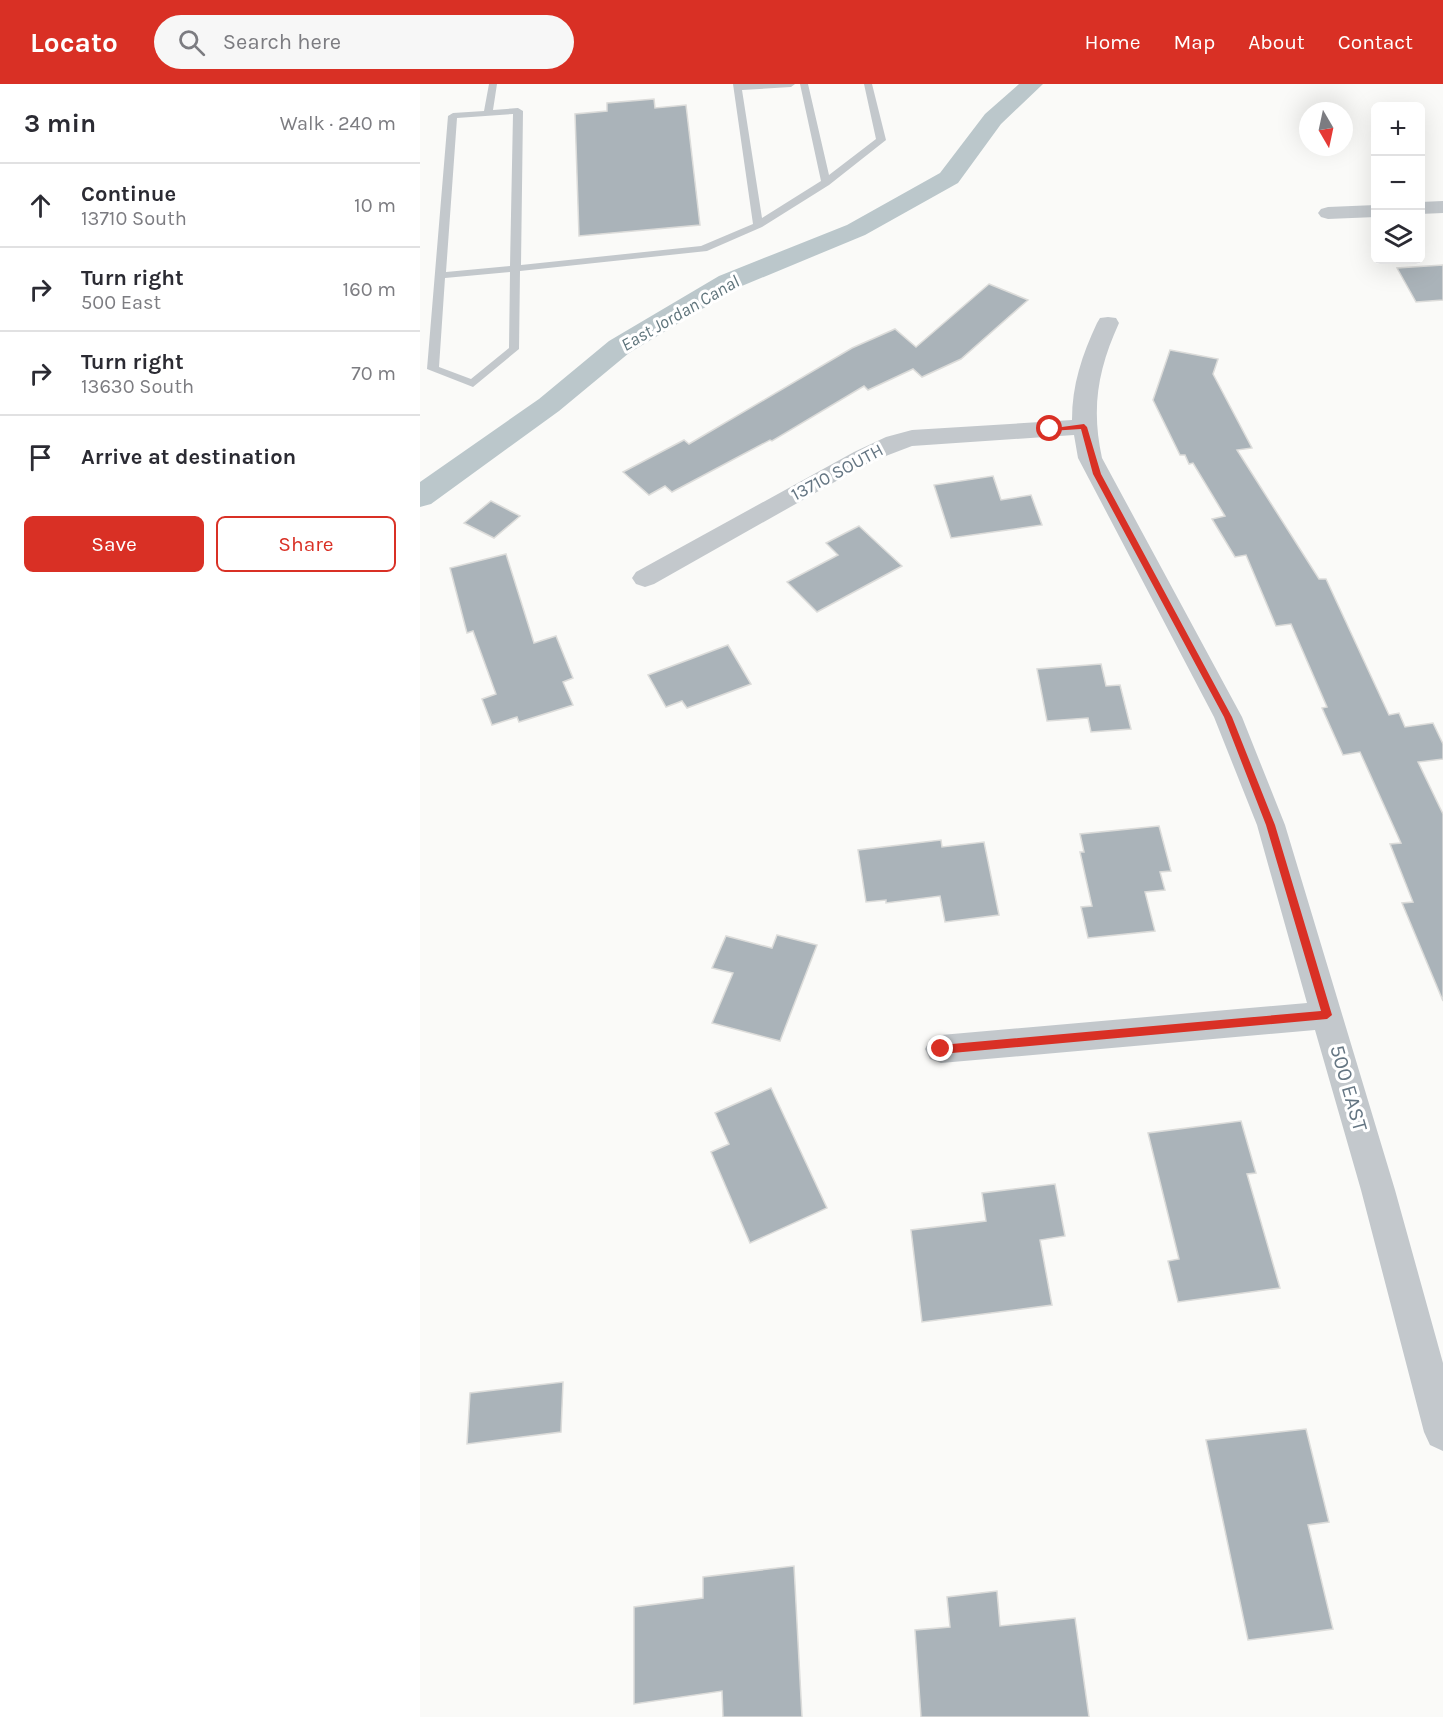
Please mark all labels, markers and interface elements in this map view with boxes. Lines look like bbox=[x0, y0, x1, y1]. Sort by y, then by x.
search box bbox=[154, 15, 574, 69]
text: Locato bbox=[30, 26, 118, 59]
icon: search bbox=[175, 26, 208, 59]
text: Search here bbox=[223, 29, 341, 55]
text: Home bbox=[1085, 30, 1141, 54]
text: Map bbox=[1174, 30, 1215, 54]
text: About bbox=[1248, 30, 1305, 54]
text: Contact bbox=[1338, 30, 1413, 54]
north arrow bbox=[1299, 102, 1353, 156]
map controls bbox=[1371, 102, 1425, 264]
button: + bbox=[1371, 102, 1425, 156]
text: 3 min bbox=[24, 108, 96, 139]
text: Walk · 240 m bbox=[280, 112, 396, 135]
button: − bbox=[1371, 156, 1425, 210]
text: Continue bbox=[81, 181, 176, 207]
icon: ahead bbox=[24, 189, 57, 222]
text: 10 m bbox=[354, 194, 396, 217]
text: 13710 South bbox=[81, 207, 187, 230]
button: layers bbox=[1371, 210, 1425, 264]
text: Turn right bbox=[81, 265, 184, 291]
water label: East Jordan Canal bbox=[617, 270, 743, 356]
icon: right bbox=[24, 273, 57, 306]
text: 160 m bbox=[343, 278, 396, 301]
text: 500 East bbox=[81, 291, 161, 314]
text: Turn right bbox=[81, 349, 184, 375]
icon: right bbox=[24, 357, 57, 390]
text: 70 m bbox=[351, 362, 396, 385]
text: 13630 South bbox=[81, 375, 194, 398]
route start bbox=[1036, 415, 1062, 441]
street label: 13710 SOUTH bbox=[787, 439, 887, 505]
icon: arrive bbox=[24, 441, 57, 474]
text: Arrive at destination bbox=[81, 444, 296, 470]
button: Save bbox=[24, 516, 204, 572]
button: Share bbox=[216, 516, 396, 572]
route end bbox=[927, 1035, 953, 1061]
street label: 500 EAST bbox=[1325, 1042, 1373, 1134]

